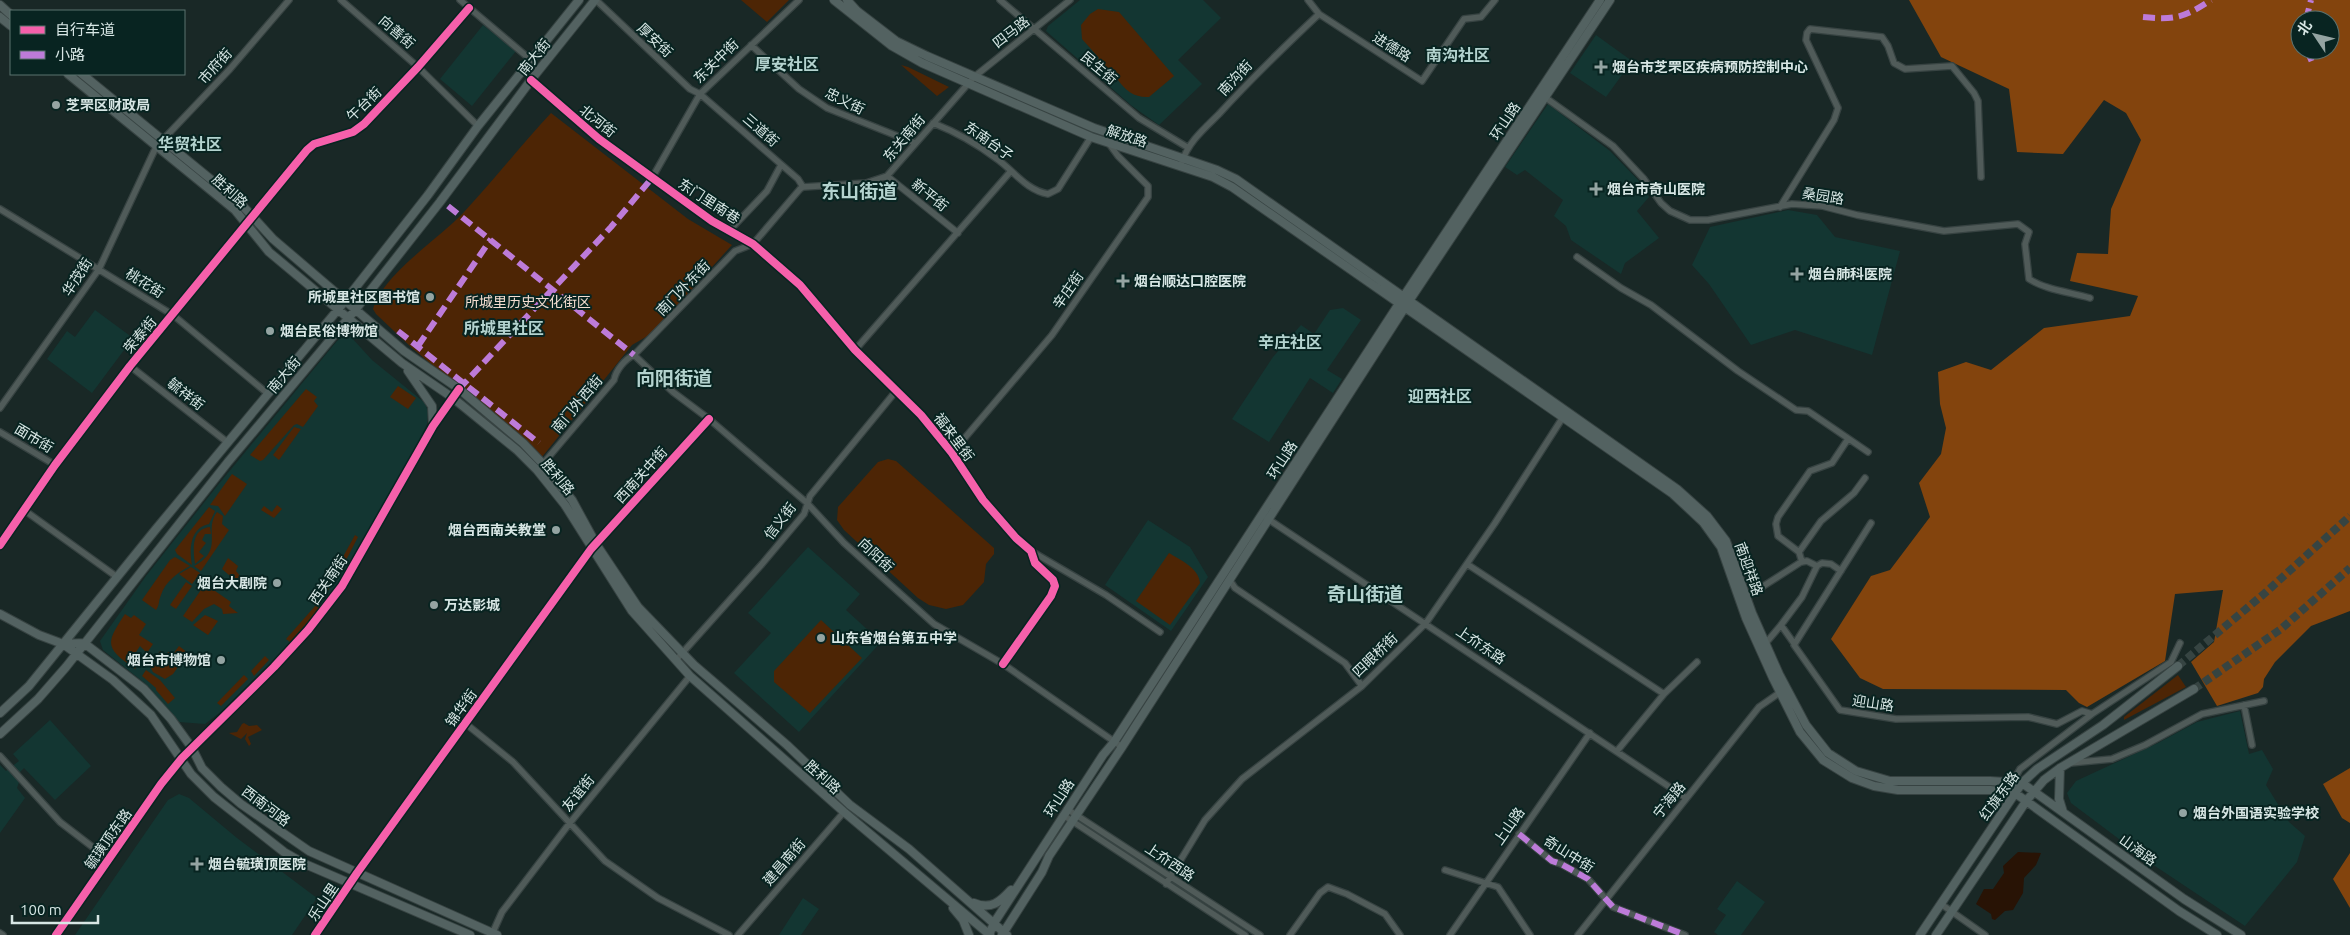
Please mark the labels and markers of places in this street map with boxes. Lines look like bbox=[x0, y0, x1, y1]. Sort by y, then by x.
place label: 烟台市芝罘区疾病预防控制中心 bbox=[1612, 59, 1808, 75]
marker: 烟台市芝罘区疾病预防控制中心 bbox=[1594, 60, 1608, 74]
place label: 芝罘区财政局 bbox=[66, 97, 150, 113]
marker: 芝罘区财政局 bbox=[50, 99, 62, 111]
place label: 烟台市奇山医院 bbox=[1607, 181, 1705, 197]
marker: 烟台市奇山医院 bbox=[1589, 182, 1603, 196]
place label: 烟台肺科医院 bbox=[1808, 266, 1892, 282]
marker: 烟台肺科医院 bbox=[1790, 267, 1804, 281]
place label: 烟台顺达口腔医院 bbox=[1134, 273, 1246, 289]
marker: 烟台顺达口腔医院 bbox=[1116, 274, 1130, 288]
place label: 所城里社区图书馆 bbox=[308, 289, 420, 305]
marker: 所城里社区图书馆 bbox=[424, 291, 436, 303]
place label: 烟台民俗博物馆 bbox=[280, 323, 378, 339]
marker: 烟台民俗博物馆 bbox=[264, 325, 276, 337]
place label: 烟台西南关教堂 bbox=[448, 522, 546, 538]
marker: 烟台西南关教堂 bbox=[550, 524, 562, 536]
place label: 烟台大剧院 bbox=[197, 575, 267, 591]
marker: 烟台大剧院 bbox=[271, 577, 283, 589]
place label: 万达影城 bbox=[444, 597, 500, 613]
marker: 万达影城 bbox=[428, 599, 440, 611]
place label: 山东省烟台第五中学 bbox=[831, 630, 957, 646]
marker: 山东省烟台第五中学 bbox=[815, 632, 827, 644]
place label: 烟台市博物馆 bbox=[127, 652, 211, 668]
marker: 烟台市博物馆 bbox=[215, 654, 227, 666]
place label: 烟台外国语实验学校 bbox=[2193, 805, 2319, 821]
marker: 烟台外国语实验学校 bbox=[2177, 807, 2189, 819]
place label: 烟台毓璜顶医院 bbox=[208, 856, 306, 872]
marker: 烟台毓璜顶医院 bbox=[190, 857, 204, 871]

